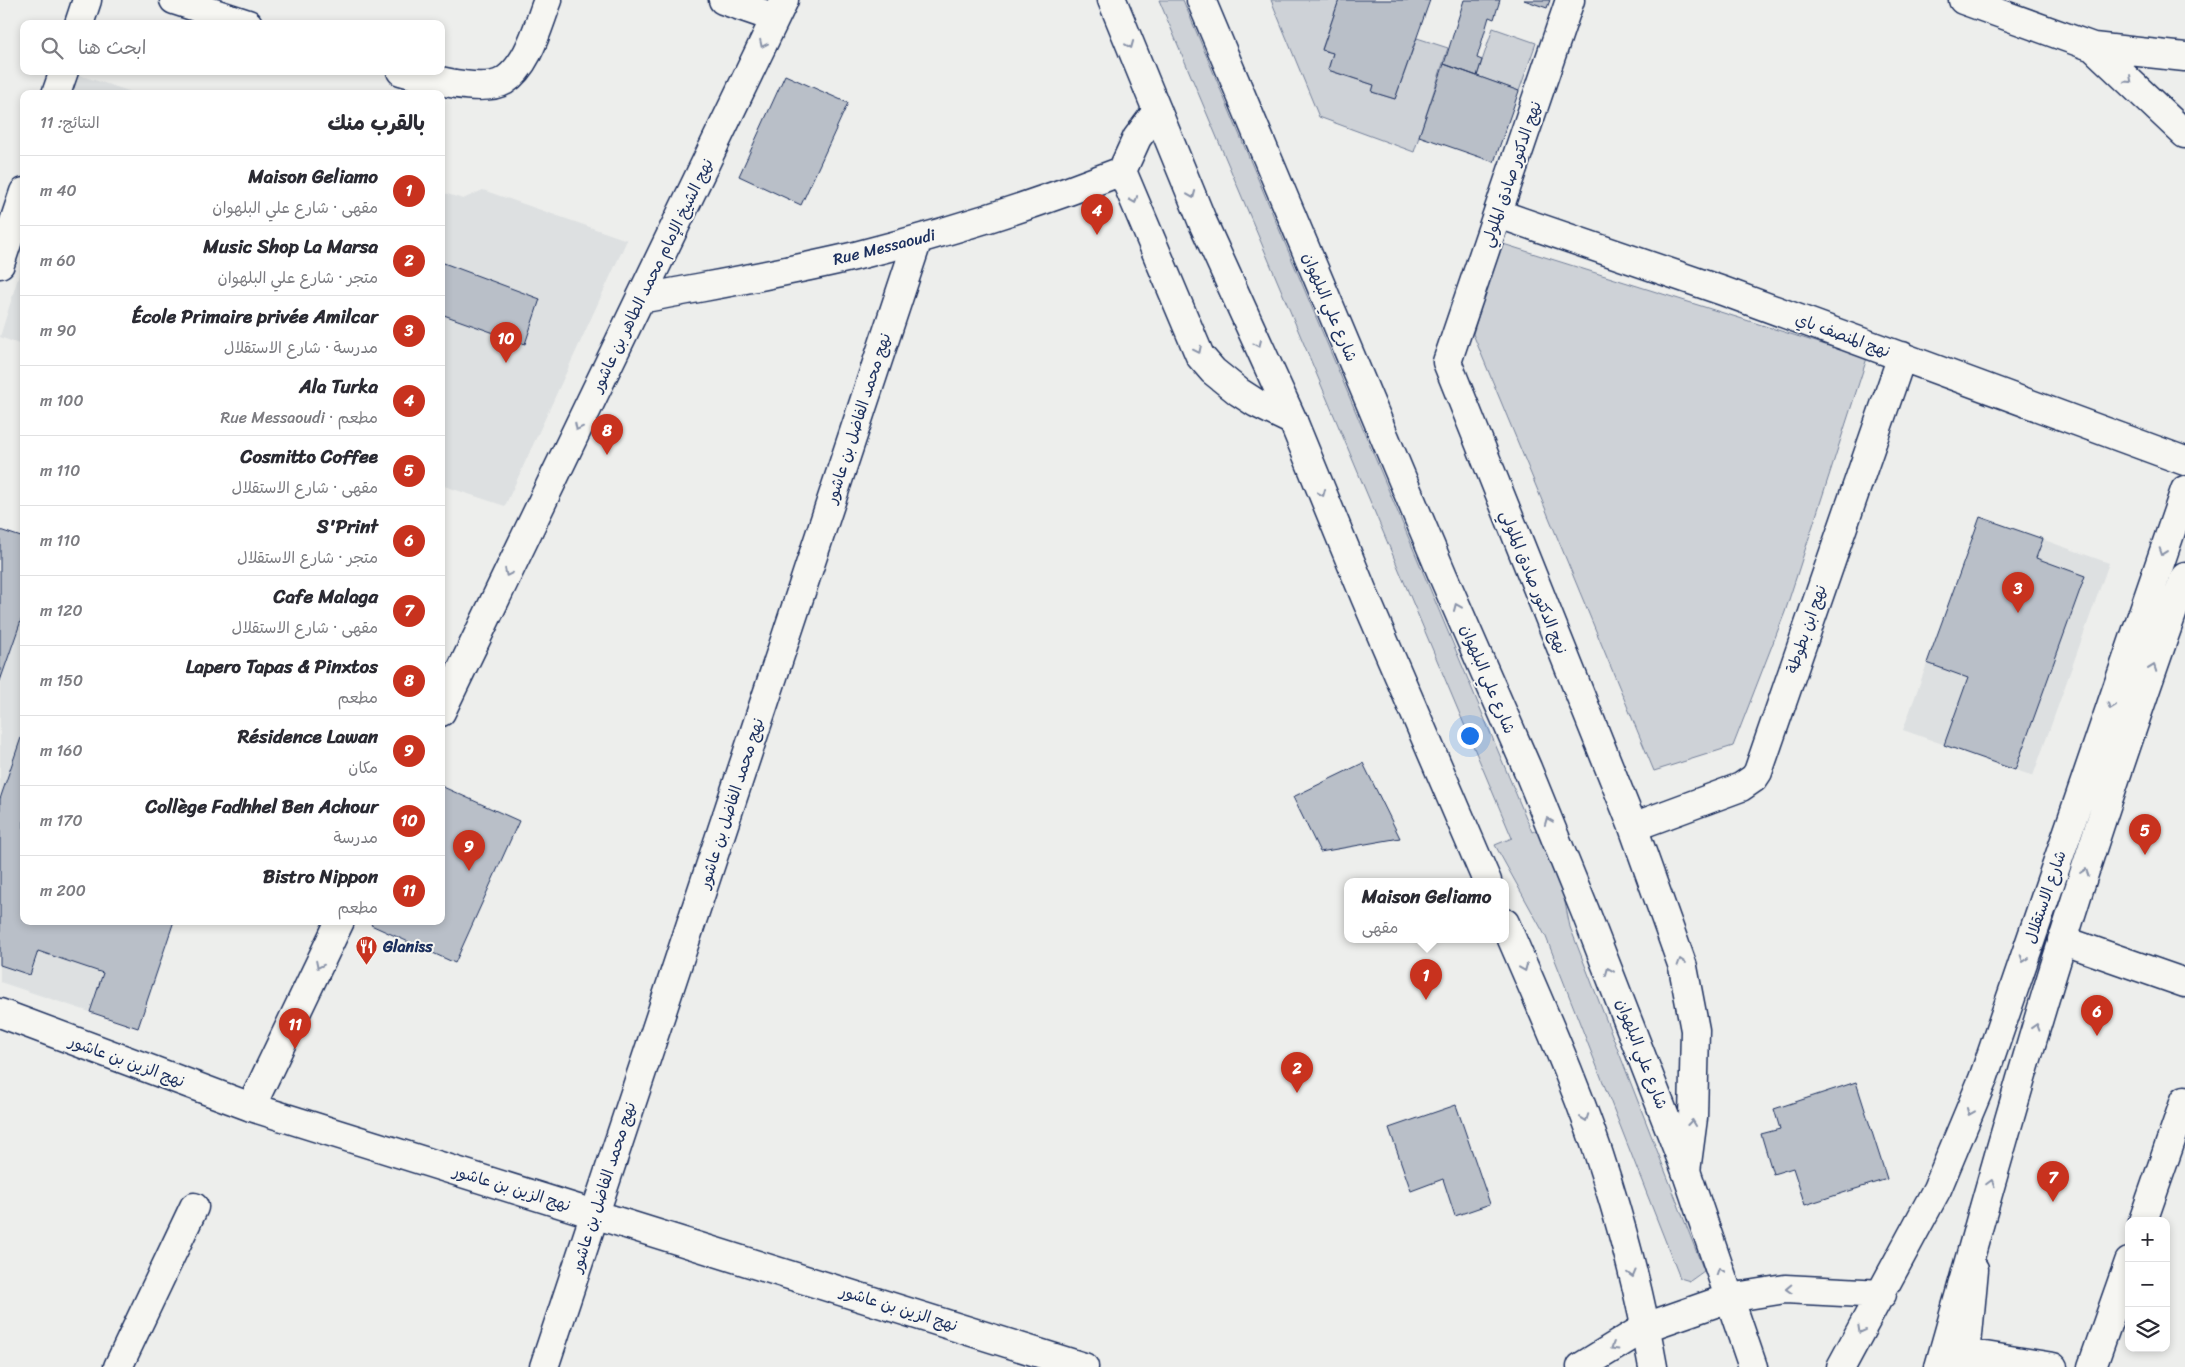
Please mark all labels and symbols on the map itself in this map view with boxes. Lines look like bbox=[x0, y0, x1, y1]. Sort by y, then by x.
one-way arrow bbox=[759, 39, 769, 48]
one-way arrow bbox=[1124, 40, 1134, 49]
one-way arrow bbox=[2124, 74, 2133, 83]
street label: نهج الدكتور صادق الملولي bbox=[1472, 97, 1550, 251]
street label: نهج الشيخ الإمام محمد الطاهر بن عاشور bbox=[582, 153, 721, 399]
one-way arrow bbox=[1186, 191, 1196, 199]
pin: 4 bbox=[1081, 194, 1113, 235]
one-way arrow bbox=[1128, 195, 1139, 204]
street label: Rue Messaoudi bbox=[830, 220, 939, 274]
street label: شارع علي البلهوان bbox=[1294, 248, 1366, 366]
street label: نهج المنصف باي bbox=[1791, 304, 1895, 366]
pin: 10 bbox=[490, 322, 522, 363]
street label: نهج محمد الفاضل بن عاشور bbox=[816, 329, 899, 509]
one-way arrow bbox=[1251, 339, 1262, 348]
one-way arrow bbox=[1191, 345, 1202, 354]
pin: 8 bbox=[591, 414, 623, 455]
one-way arrow bbox=[574, 422, 585, 431]
one-way arrow bbox=[1316, 488, 1326, 497]
street label: نهج الدكتور صادق الملولي bbox=[1492, 506, 1576, 658]
one-way arrow bbox=[2159, 547, 2169, 556]
one-way arrow bbox=[504, 568, 514, 577]
pin: 3 bbox=[2002, 572, 2034, 613]
street label: نهج ابن بطوطة bbox=[1777, 581, 1835, 677]
one-way arrow bbox=[1452, 603, 1463, 612]
street label: شارع علي البلهوان bbox=[1452, 620, 1524, 738]
one-way arrow bbox=[2147, 664, 2157, 673]
one-way arrow bbox=[2106, 701, 2116, 710]
street label: نهج محمد الفاضل بن عاشور bbox=[689, 714, 772, 894]
your location bbox=[1457, 723, 1483, 749]
pin: 5 bbox=[2129, 814, 2161, 855]
one-way arrow bbox=[1544, 817, 1554, 826]
pin: 9 bbox=[453, 830, 485, 871]
street label: شارع الاستقلال bbox=[2015, 846, 2075, 948]
one-way arrow bbox=[2079, 868, 2089, 876]
place label: Glaniss bbox=[382, 932, 433, 961]
restaurant icon: Glaniss bbox=[355, 934, 379, 965]
one-way arrow bbox=[2019, 954, 2029, 963]
one-way arrow bbox=[1677, 958, 1687, 967]
pin: 1 bbox=[1410, 959, 1442, 1000]
one-way arrow bbox=[315, 960, 325, 969]
one-way arrow bbox=[1517, 963, 1528, 972]
one-way arrow bbox=[1605, 967, 1616, 976]
street label: شارع علي البلهوان bbox=[1608, 994, 1676, 1114]
pin: 6 bbox=[2081, 995, 2113, 1036]
pin: 11 bbox=[279, 1008, 311, 1049]
one-way arrow bbox=[2031, 1023, 2041, 1031]
street label: نهج الزين بن عاشور bbox=[63, 1026, 189, 1095]
pin: 2 bbox=[1281, 1052, 1313, 1093]
street label: نهج محمد الفاضل بن عاشور bbox=[561, 1098, 644, 1278]
one-way arrow bbox=[1965, 1107, 1976, 1116]
one-way arrow bbox=[1579, 1114, 1589, 1122]
one-way arrow bbox=[1686, 1118, 1697, 1126]
street label: نهج الزين بن عاشور bbox=[448, 1156, 574, 1220]
pin: 7 bbox=[2037, 1161, 2069, 1202]
one-way arrow bbox=[1985, 1178, 1996, 1187]
one-way arrow bbox=[1716, 1268, 1726, 1276]
one-way arrow bbox=[1626, 1269, 1637, 1278]
street label: نهج الزين بن عاشور bbox=[835, 1276, 961, 1340]
one-way arrow bbox=[1784, 1284, 1792, 1294]
one-way arrow bbox=[1858, 1325, 1868, 1334]
one-way arrow bbox=[1610, 1341, 1619, 1351]

